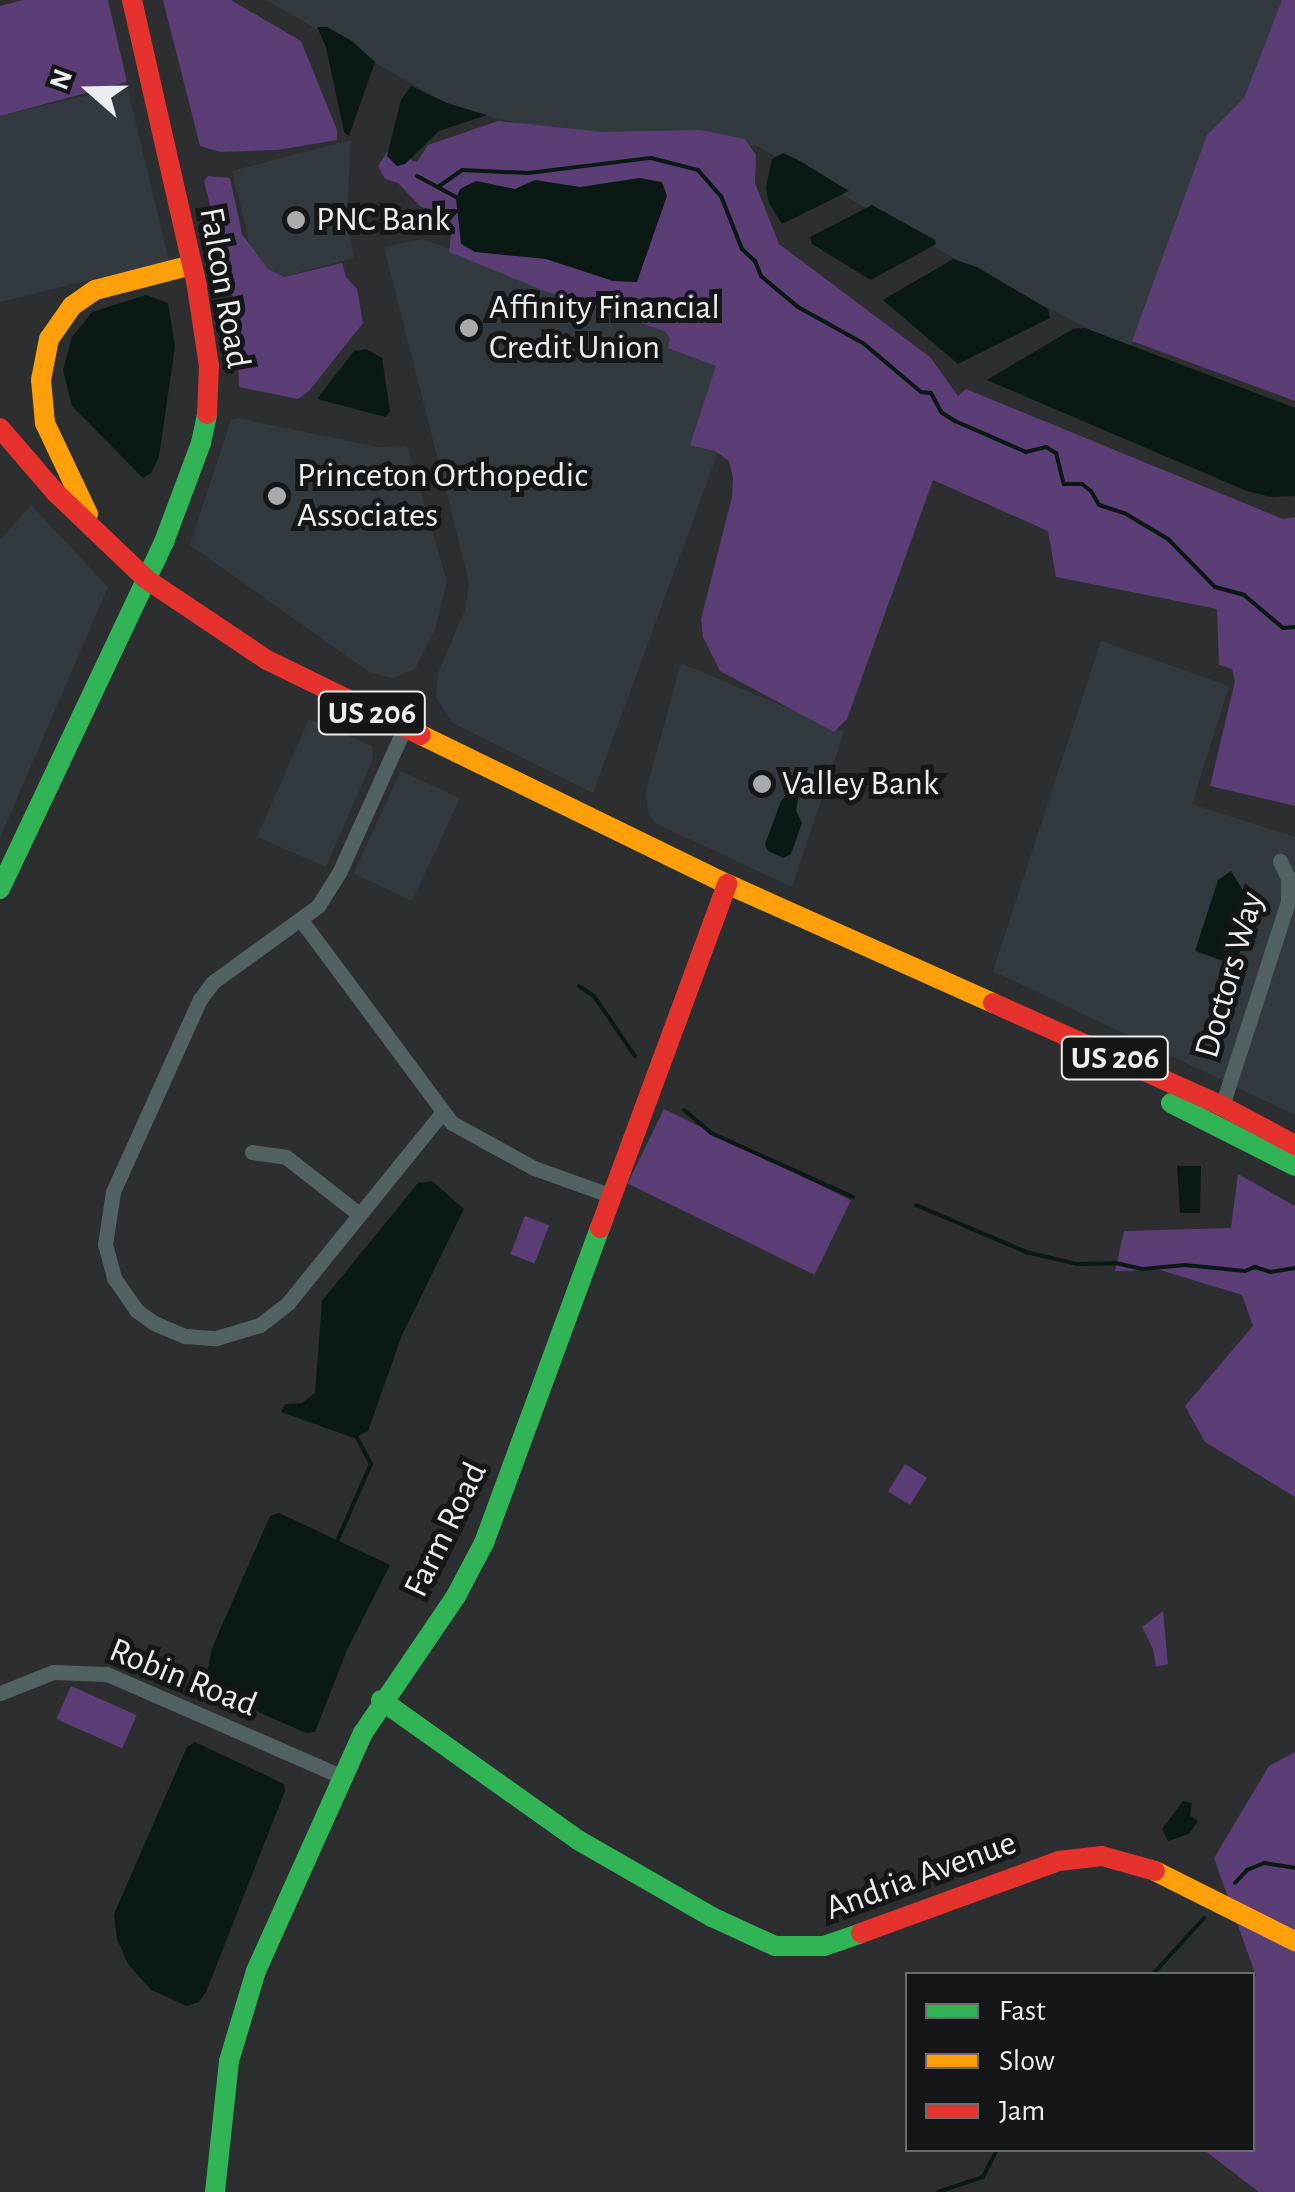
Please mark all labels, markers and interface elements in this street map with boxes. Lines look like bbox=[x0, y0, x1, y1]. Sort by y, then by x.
north arrow bbox=[40, 40, 140, 140]
text: N bbox=[45, 66, 78, 94]
place label: PNC Bank bbox=[316, 199, 450, 241]
street label: Falcon Road bbox=[189, 204, 259, 372]
marker: PNC Bank bbox=[285, 209, 307, 231]
place label: Affinity Financial Credit Union bbox=[489, 287, 720, 369]
marker: Affinity Financial Credit Union bbox=[458, 317, 480, 339]
place label: Princeton Orthopedic Associates bbox=[297, 455, 588, 537]
marker: Princeton Orthopedic Associates bbox=[266, 485, 288, 507]
road number: US 206 bbox=[317, 686, 427, 740]
place label: Valley Bank bbox=[782, 763, 939, 805]
marker: Valley Bank bbox=[751, 773, 773, 795]
street label: Doctors Way bbox=[1186, 887, 1274, 1063]
road number: US 206 bbox=[1060, 1031, 1170, 1085]
street label: Farm Road bbox=[395, 1456, 497, 1604]
street label: Robin Road bbox=[103, 1629, 263, 1727]
street label: Andria Avenue bbox=[820, 1822, 1022, 1930]
legend bbox=[905, 1972, 1255, 2152]
text: Fast bbox=[999, 1996, 1046, 2026]
text: Slow bbox=[999, 2046, 1055, 2076]
text: Jam bbox=[999, 2096, 1045, 2126]

